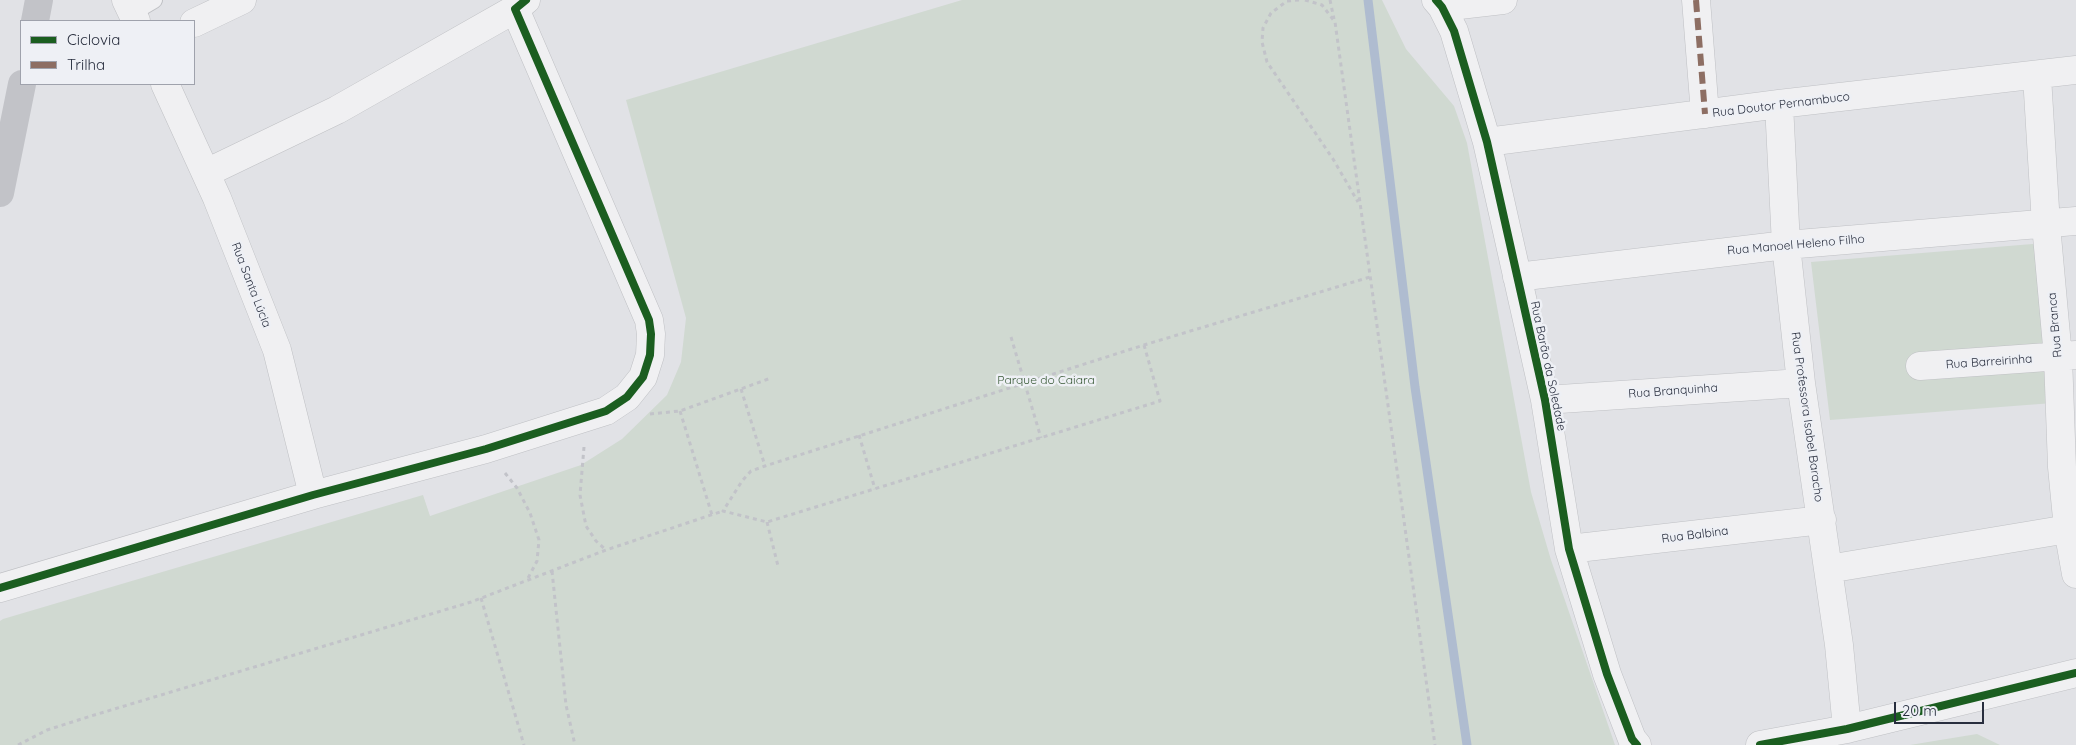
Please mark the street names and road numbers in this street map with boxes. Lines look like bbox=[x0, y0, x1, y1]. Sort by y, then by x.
street label: Rua Doutor Pernambuco bbox=[1711, 89, 1851, 121]
street label: Rua Manoel Heleno Filho bbox=[1727, 232, 1865, 258]
street label: Rua Santa Lúcia bbox=[228, 240, 274, 330]
street label: Rua Branca bbox=[2045, 292, 2065, 358]
street label: Rua Barão da Soledade bbox=[1527, 300, 1569, 432]
street label: Rua Professora Isabel Baracho bbox=[1788, 331, 1826, 503]
street label: Rua Barreirinha bbox=[1945, 352, 2033, 372]
street label: Rua Branquinha bbox=[1628, 381, 1718, 401]
street label: Rua Balbina bbox=[1661, 524, 1729, 546]

